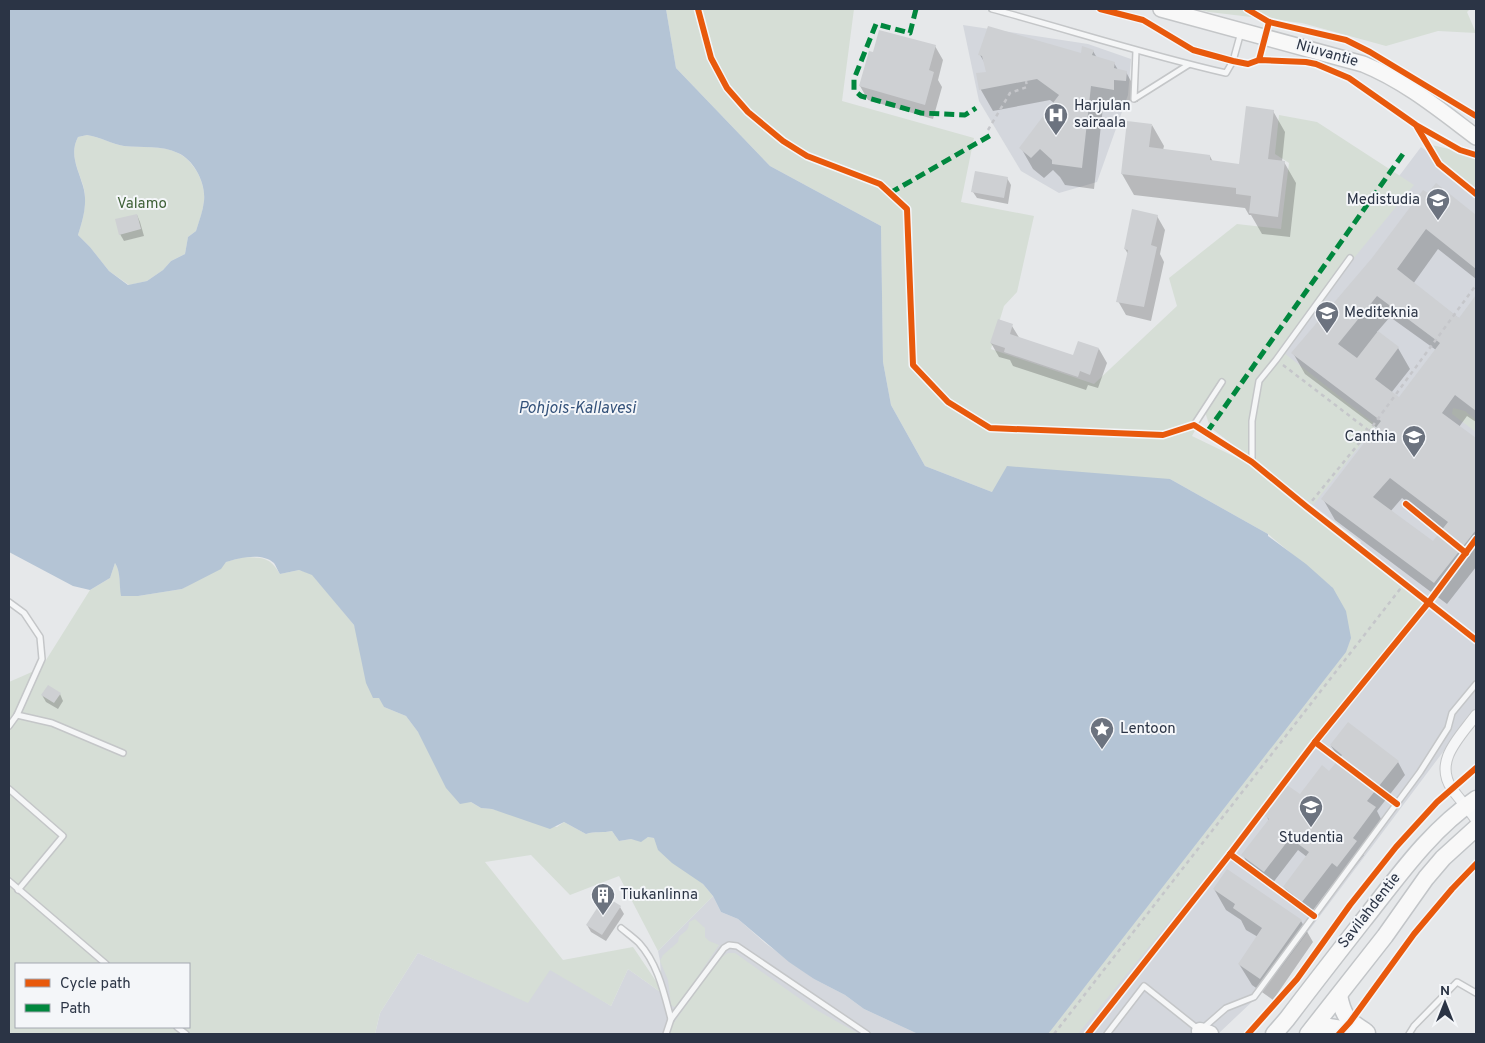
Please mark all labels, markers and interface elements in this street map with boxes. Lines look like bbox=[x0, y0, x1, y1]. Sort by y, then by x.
street label: Niuvantie bbox=[1294, 36, 1360, 72]
place label: Harjulan sairaala bbox=[1074, 97, 1131, 133]
hospital icon: Harjulan sairaala bbox=[1043, 102, 1069, 136]
school or university icon: Medistudia bbox=[1425, 187, 1451, 221]
place label: Medistudia bbox=[1347, 191, 1420, 210]
park label: Valamo bbox=[117, 195, 167, 214]
school or university icon: Mediteknia bbox=[1314, 300, 1340, 334]
place label: Mediteknia bbox=[1344, 304, 1418, 323]
water label: Pohjois-Kallavesi bbox=[518, 399, 637, 419]
school or university icon: Canthia bbox=[1401, 424, 1427, 458]
place label: Canthia bbox=[1344, 428, 1396, 447]
place icon: Lentoon bbox=[1089, 716, 1115, 750]
place label: Lentoon bbox=[1120, 720, 1176, 739]
school or university icon: Studentia bbox=[1298, 794, 1324, 828]
place label: Studentia bbox=[1279, 829, 1343, 848]
street label: Savilahdentie bbox=[1335, 869, 1405, 953]
building icon: Tiukanlinna bbox=[590, 882, 616, 916]
place label: Tiukanlinna bbox=[620, 886, 698, 905]
legend bbox=[15, 963, 190, 1028]
text: Cycle path bbox=[60, 975, 131, 994]
north arrow bbox=[1420, 978, 1470, 1028]
text: N bbox=[1440, 983, 1450, 1000]
text: Path bbox=[60, 1000, 91, 1019]

